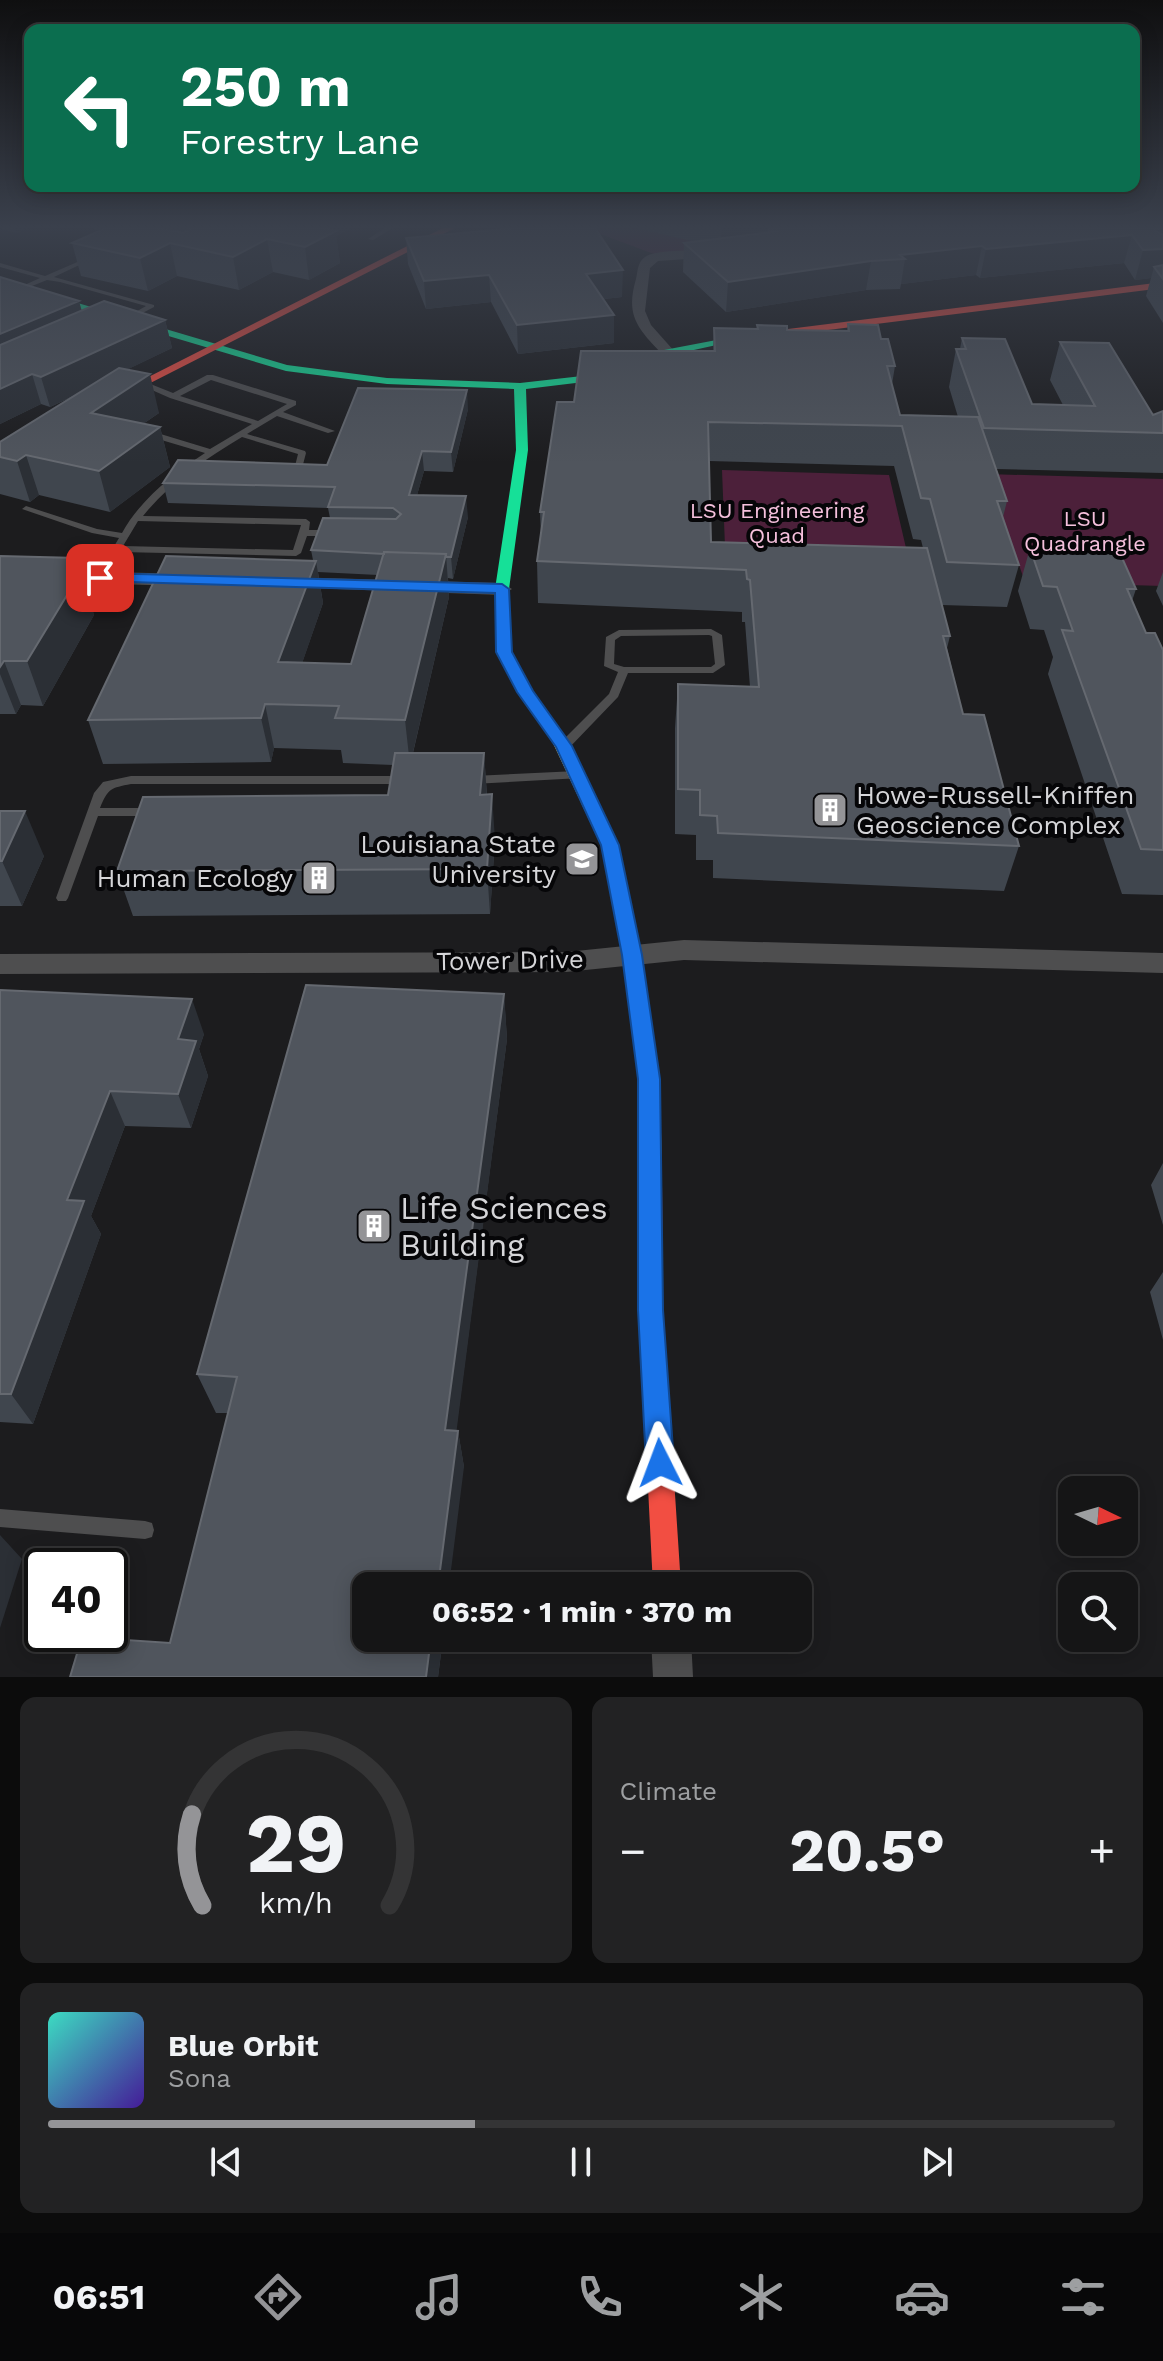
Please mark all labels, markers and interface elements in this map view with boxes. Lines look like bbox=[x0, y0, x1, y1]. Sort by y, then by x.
text: 250 m bbox=[180, 54, 351, 120]
icon: left bbox=[48, 56, 152, 160]
text: Forestry Lane bbox=[180, 121, 420, 163]
park label: LSU Engineering Quad bbox=[690, 498, 865, 548]
park label: LSU Quadrangle bbox=[1024, 506, 1146, 556]
pin bbox=[66, 544, 134, 612]
icon: arrive bbox=[78, 556, 122, 600]
place label: Howe-Russell-Kniffen Geoscience Complex bbox=[856, 780, 1134, 840]
building icon: Howe-Russell-Kniffen Geoscience Complex bbox=[811, 791, 849, 829]
place label: Louisiana State University bbox=[360, 829, 557, 889]
school or university icon: Louisiana State University bbox=[563, 840, 601, 878]
building icon: Human Ecology bbox=[300, 859, 338, 897]
place label: Human Ecology bbox=[97, 863, 294, 893]
street label: Tower Drive bbox=[436, 944, 584, 976]
place label: Life Sciences Building bbox=[400, 1189, 608, 1264]
building icon: Life Sciences Building bbox=[355, 1207, 393, 1245]
position arrow bbox=[618, 1421, 702, 1505]
north arrow bbox=[1058, 1476, 1138, 1556]
map controls bbox=[1058, 1476, 1138, 1652]
speed limit sign: 40 bbox=[24, 1548, 128, 1652]
button: search bbox=[1058, 1572, 1138, 1652]
text: 06:52 · 1 min · 370 m bbox=[432, 1594, 732, 1629]
text: Climate bbox=[620, 1776, 717, 1806]
text: 29 bbox=[245, 1795, 346, 1892]
text: 20.5° bbox=[789, 1815, 945, 1886]
text: − bbox=[620, 1825, 646, 1877]
text: + bbox=[1088, 1825, 1115, 1877]
text: km/h bbox=[259, 1886, 333, 1920]
text: Blue Orbit bbox=[168, 2028, 318, 2063]
text: Sona bbox=[168, 2063, 231, 2093]
icon: previous bbox=[204, 2140, 248, 2184]
icon: pause bbox=[559, 2140, 603, 2184]
icon: next bbox=[915, 2140, 959, 2184]
icon: directions bbox=[250, 2269, 306, 2325]
icon: music bbox=[411, 2269, 467, 2325]
icon: phone bbox=[572, 2269, 628, 2325]
icon: climate bbox=[733, 2269, 789, 2325]
icon: car bbox=[894, 2269, 950, 2325]
icon: filters bbox=[1055, 2269, 1111, 2325]
text: 06:51 bbox=[52, 2276, 145, 2318]

